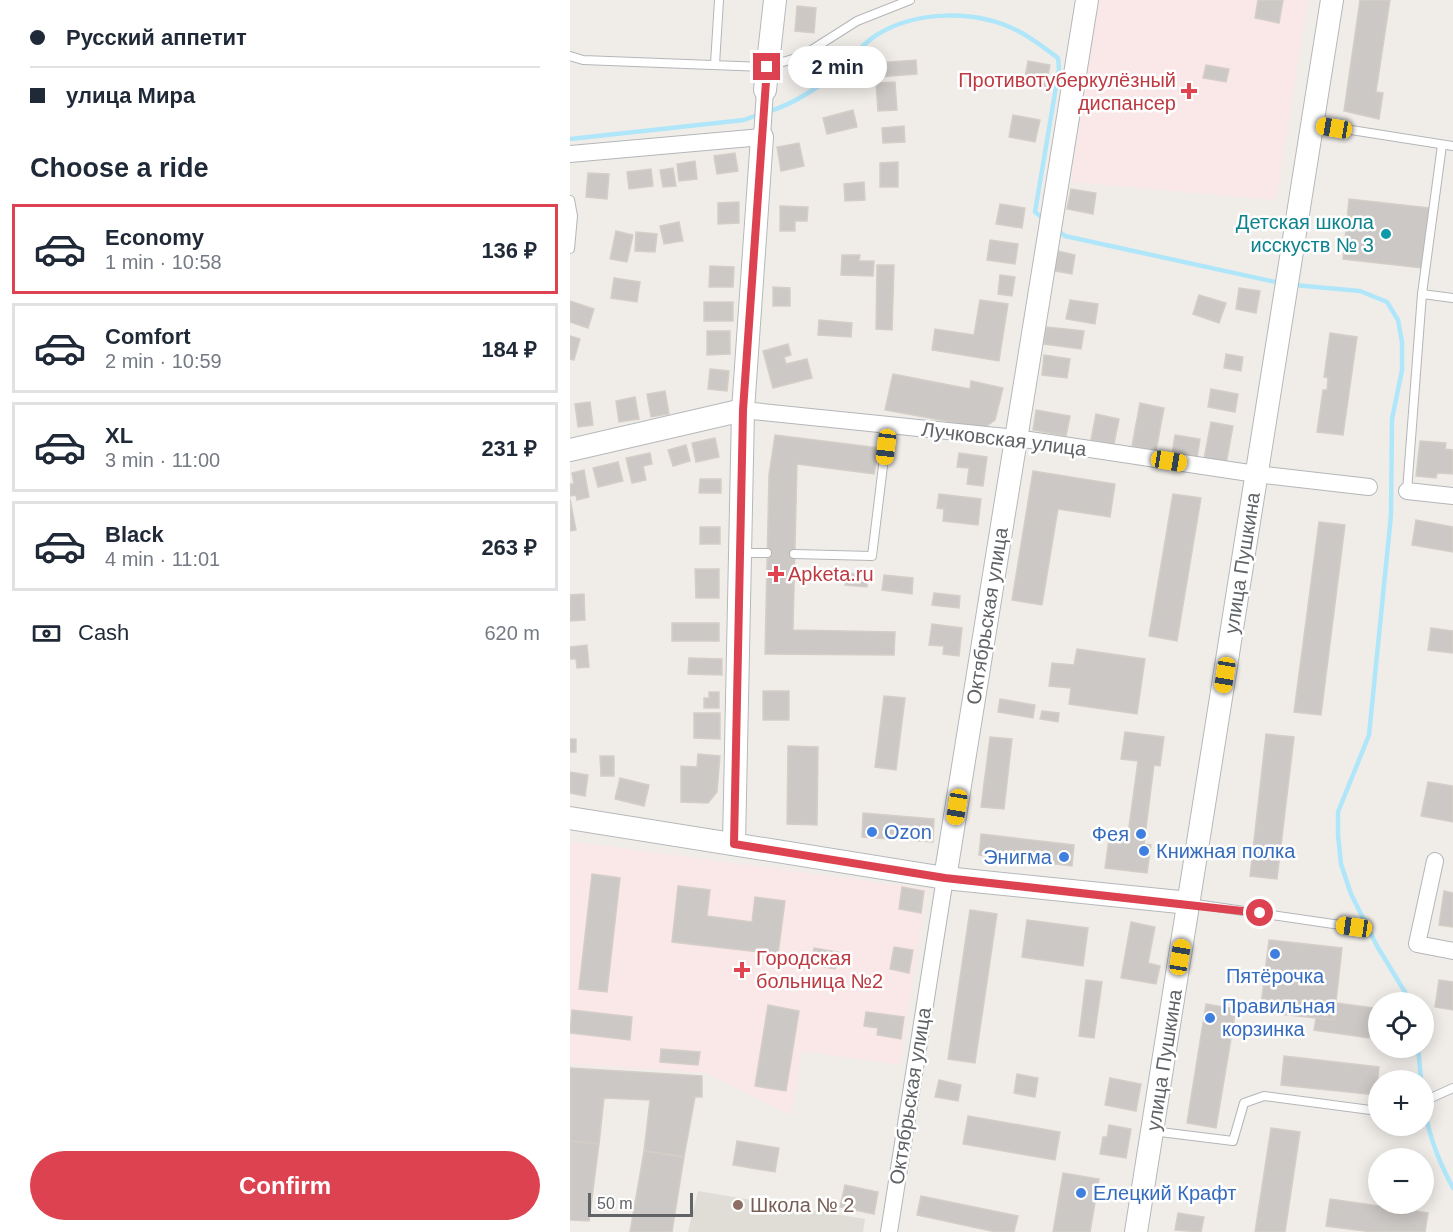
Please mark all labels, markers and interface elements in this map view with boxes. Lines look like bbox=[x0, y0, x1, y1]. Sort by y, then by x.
text: Русский аппетит bbox=[66, 25, 247, 50]
callout: 2 min bbox=[788, 46, 887, 88]
route end bbox=[753, 53, 780, 80]
text: 2 min bbox=[811, 56, 864, 78]
place label: Противотуберкулёзный диспансер bbox=[958, 69, 1176, 114]
marker: Противотуберкулёзный диспансер bbox=[1180, 82, 1198, 100]
text: улица Мира bbox=[66, 83, 195, 108]
car bbox=[1315, 116, 1353, 140]
text: Choose a ride bbox=[30, 153, 209, 183]
place label: Детская школа исскуств № 3 bbox=[1236, 211, 1375, 256]
icon: car bbox=[33, 222, 87, 276]
text: Economy bbox=[105, 225, 204, 250]
marker: Детская школа исскуств № 3 bbox=[1379, 227, 1393, 241]
text: 136 ₽ bbox=[481, 238, 537, 263]
text: 1 min · 10:58 bbox=[105, 251, 222, 273]
icon: car bbox=[33, 321, 87, 375]
text: Comfort bbox=[105, 324, 191, 349]
text: 184 ₽ bbox=[481, 337, 537, 362]
text: 2 min · 10:59 bbox=[105, 350, 222, 372]
street label: Лучковская улица bbox=[920, 418, 1089, 460]
icon: car bbox=[33, 420, 87, 474]
text: XL bbox=[105, 423, 133, 448]
car bbox=[875, 428, 897, 466]
text: 231 ₽ bbox=[481, 436, 537, 461]
text: 3 min · 11:00 bbox=[105, 449, 220, 471]
car bbox=[1150, 449, 1188, 473]
street label: улица Пушкина bbox=[1220, 490, 1264, 635]
icon: car bbox=[33, 519, 87, 573]
text: Black bbox=[105, 522, 164, 547]
street label: Октябрьская улица bbox=[962, 525, 1012, 706]
text: 263 ₽ bbox=[481, 535, 537, 560]
text: 4 min · 11:01 bbox=[105, 548, 220, 570]
place label: Apketa.ru bbox=[788, 563, 874, 585]
marker: Apketa.ru bbox=[769, 567, 783, 581]
icon: cash bbox=[30, 617, 63, 650]
text: Cash bbox=[78, 620, 129, 645]
text: 620 m bbox=[484, 622, 540, 644]
car bbox=[1213, 656, 1237, 694]
car bbox=[945, 788, 969, 826]
place label: Ozon bbox=[884, 821, 932, 843]
place label: Фея bbox=[1092, 823, 1129, 845]
marker: Ozon bbox=[865, 825, 879, 839]
marker: Фея bbox=[1134, 827, 1148, 841]
place label: Книжная полка bbox=[1156, 840, 1296, 862]
marker: Книжная полка bbox=[1137, 844, 1151, 858]
place label: Энигма bbox=[983, 846, 1053, 868]
marker: Энигма bbox=[1057, 850, 1071, 864]
route start bbox=[1246, 899, 1273, 926]
car bbox=[1335, 916, 1373, 938]
car bbox=[1168, 938, 1192, 976]
place label: Городская больница №2 bbox=[756, 947, 883, 992]
marker: Пятёрочка bbox=[1268, 947, 1282, 961]
marker: Городская больница №2 bbox=[733, 961, 751, 979]
place label: Пятёрочка bbox=[1226, 965, 1325, 987]
street label: улица Пушкина bbox=[1142, 987, 1186, 1132]
map controls bbox=[1368, 992, 1434, 1214]
button: locate bbox=[1368, 992, 1434, 1058]
place label: Правильная корзинка bbox=[1222, 995, 1336, 1040]
street label: Октябрьская улица bbox=[885, 1005, 935, 1186]
marker: Правильная корзинка bbox=[1203, 1011, 1217, 1025]
button: + bbox=[1368, 1070, 1434, 1136]
button: − bbox=[1368, 1148, 1434, 1214]
button: Confirm bbox=[30, 1151, 540, 1220]
place label: Елецкий Крафт bbox=[1093, 1182, 1236, 1204]
marker: Елецкий Крафт bbox=[1074, 1186, 1088, 1200]
scale bar bbox=[588, 1190, 693, 1218]
place label: Школа № 2 bbox=[750, 1194, 854, 1216]
text: 50 m bbox=[597, 1195, 633, 1212]
marker: Школа № 2 bbox=[731, 1198, 745, 1212]

